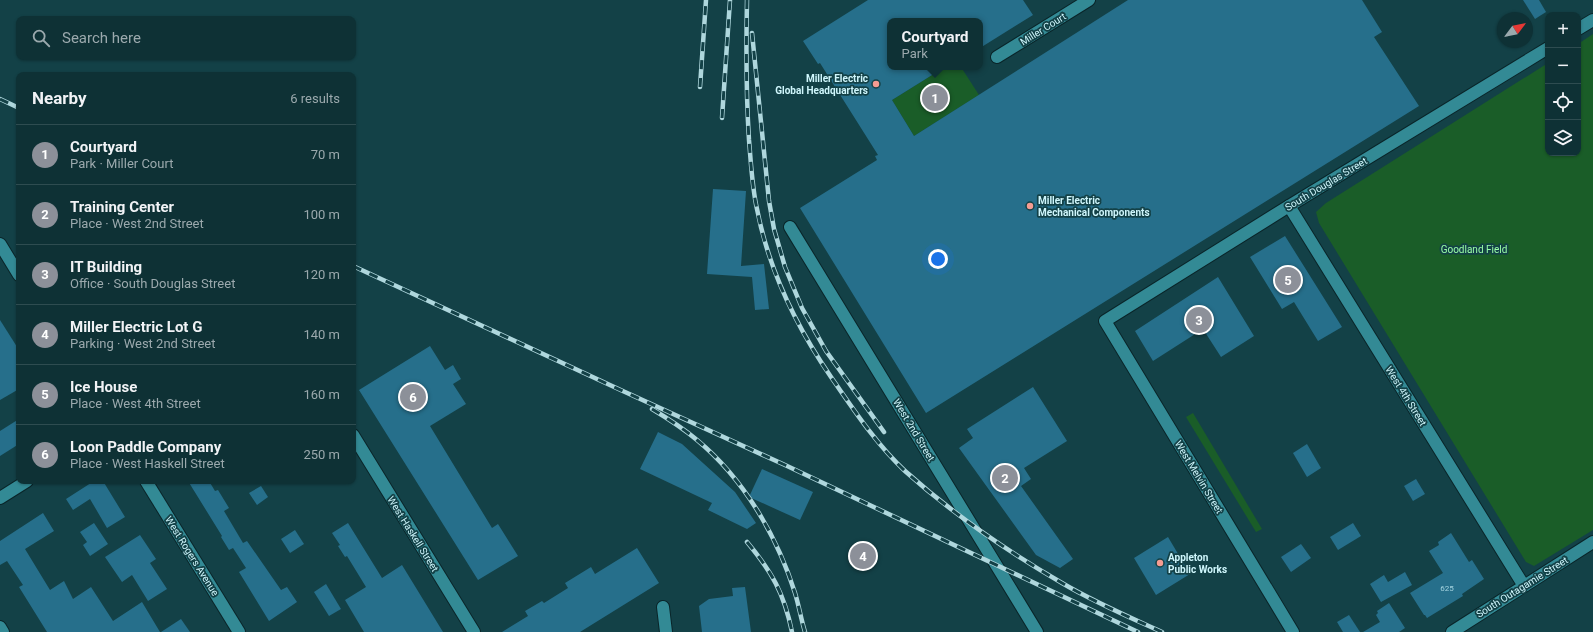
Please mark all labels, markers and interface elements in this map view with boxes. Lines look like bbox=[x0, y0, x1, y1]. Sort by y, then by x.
street label: Miller Court bbox=[1018, 11, 1068, 47]
north arrow bbox=[1497, 12, 1533, 48]
map controls bbox=[1545, 12, 1581, 156]
button: + bbox=[1545, 12, 1581, 48]
search box bbox=[16, 16, 356, 60]
popup bbox=[887, 18, 983, 70]
icon: search bbox=[30, 27, 52, 49]
text: Courtyard bbox=[902, 28, 968, 46]
text: Search here bbox=[62, 29, 141, 47]
text: Park bbox=[902, 46, 928, 61]
button: − bbox=[1545, 48, 1581, 84]
place label: Miller Electric Global Headquarters bbox=[775, 73, 868, 96]
marker: Miller Electric Global Headquarters bbox=[871, 79, 881, 89]
pin: 1 bbox=[922, 83, 948, 113]
button: locate bbox=[1545, 84, 1581, 120]
text: Nearby bbox=[32, 88, 87, 108]
text: 6 results bbox=[290, 91, 340, 106]
button: layers bbox=[1545, 120, 1581, 156]
text: Courtyard bbox=[70, 138, 137, 156]
text: 1 bbox=[41, 147, 49, 162]
text: 70 m bbox=[311, 147, 340, 162]
street label: South Douglas Street bbox=[1283, 155, 1369, 213]
text: Park · Miller Court bbox=[70, 156, 173, 171]
place label: Miller Electric Mechanical Components bbox=[1038, 195, 1150, 218]
text: Training Center bbox=[70, 198, 174, 216]
marker: Miller Electric Mechanical Components bbox=[1025, 201, 1035, 211]
text: 2 bbox=[41, 207, 49, 222]
text: 100 m bbox=[303, 207, 340, 222]
text: Place · West 2nd Street bbox=[70, 216, 204, 231]
park label: Goodland Field bbox=[1441, 244, 1507, 255]
your location bbox=[928, 249, 948, 269]
text: IT Building bbox=[70, 258, 142, 276]
pin: 5 bbox=[1275, 265, 1301, 295]
text: 3 bbox=[41, 267, 49, 282]
text: 120 m bbox=[303, 267, 340, 282]
text: Office · South Douglas Street bbox=[70, 276, 235, 291]
pin: 3 bbox=[1186, 305, 1212, 335]
text: Miller Electric Lot G bbox=[70, 318, 202, 336]
text: 4 bbox=[41, 327, 49, 342]
text: 140 m bbox=[303, 327, 340, 342]
text: Parking · West 2nd Street bbox=[70, 336, 215, 351]
street label: West 4th Street bbox=[1383, 364, 1429, 428]
text: Ice House bbox=[70, 378, 137, 396]
pin: 6 bbox=[400, 382, 426, 412]
text: 5 bbox=[41, 387, 49, 402]
text: 160 m bbox=[303, 387, 340, 402]
text: Place · West 4th Street bbox=[70, 396, 201, 411]
street label: West 2nd Street bbox=[891, 397, 937, 463]
text: Loon Paddle Company bbox=[70, 438, 221, 456]
street label: West Melvin Street bbox=[1173, 439, 1225, 515]
text: 6 bbox=[41, 447, 49, 462]
text: 250 m bbox=[303, 447, 340, 462]
text: Place · West Haskell Street bbox=[70, 456, 225, 471]
pin: 2 bbox=[992, 463, 1018, 493]
street label: West Haskell Street bbox=[385, 494, 441, 574]
street label: West Rogers Avenue bbox=[163, 514, 221, 598]
pin: 4 bbox=[850, 541, 876, 571]
place label: Appleton Public Works bbox=[1168, 552, 1227, 575]
street label: South Outagamie Street bbox=[1474, 554, 1570, 620]
marker: Appleton Public Works bbox=[1155, 558, 1165, 568]
house number: 625 bbox=[1440, 584, 1454, 593]

